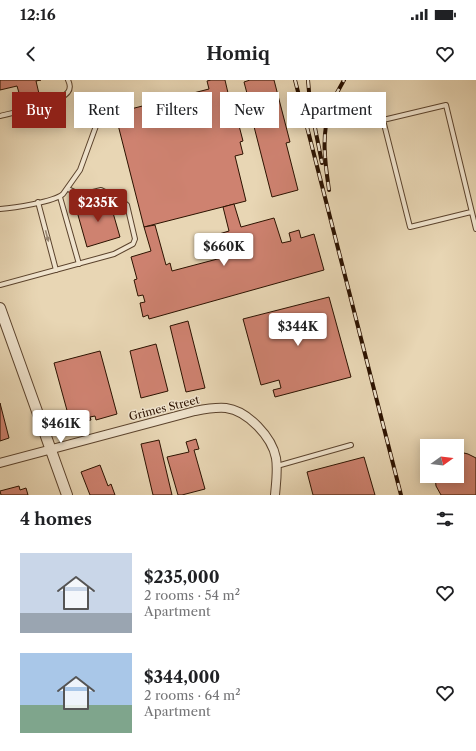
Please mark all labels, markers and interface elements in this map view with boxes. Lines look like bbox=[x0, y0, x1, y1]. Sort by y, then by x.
text: 12:16 bbox=[20, 5, 56, 24]
icon: back bbox=[20, 43, 42, 65]
text: Homiq bbox=[206, 43, 270, 65]
icon: heart bbox=[434, 43, 456, 65]
chip: Buy bbox=[12, 92, 66, 128]
chip: Rent bbox=[74, 92, 134, 128]
chip: Filters bbox=[142, 92, 212, 128]
chip: New bbox=[220, 92, 279, 128]
chip: Apartment bbox=[287, 92, 386, 128]
pin: $235K bbox=[70, 189, 126, 223]
text: $235K bbox=[78, 194, 118, 210]
one-way arrow bbox=[44, 230, 50, 242]
pin: $660K bbox=[196, 233, 252, 267]
text: $660K bbox=[203, 238, 245, 254]
pin: $344K bbox=[270, 313, 326, 347]
text: $344K bbox=[278, 318, 318, 334]
street label: Grimes Street bbox=[127, 392, 201, 424]
pin: $461K bbox=[33, 410, 89, 444]
text: $461K bbox=[42, 415, 80, 431]
north arrow bbox=[420, 439, 464, 483]
map controls bbox=[420, 439, 464, 483]
icon: filters bbox=[434, 508, 456, 530]
text: 4 homes bbox=[20, 509, 92, 529]
text: $235,000 bbox=[144, 567, 219, 587]
icon: home bbox=[52, 569, 100, 617]
icon: heart bbox=[434, 582, 456, 604]
text: 2 rooms · 54 m² bbox=[144, 587, 240, 603]
text: Apartment bbox=[144, 603, 211, 619]
text: $344,000 bbox=[144, 667, 220, 687]
icon: home bbox=[52, 669, 100, 717]
icon: heart bbox=[434, 682, 456, 704]
text: 2 rooms · 64 m² bbox=[144, 687, 241, 703]
text: Apartment bbox=[144, 703, 211, 719]

